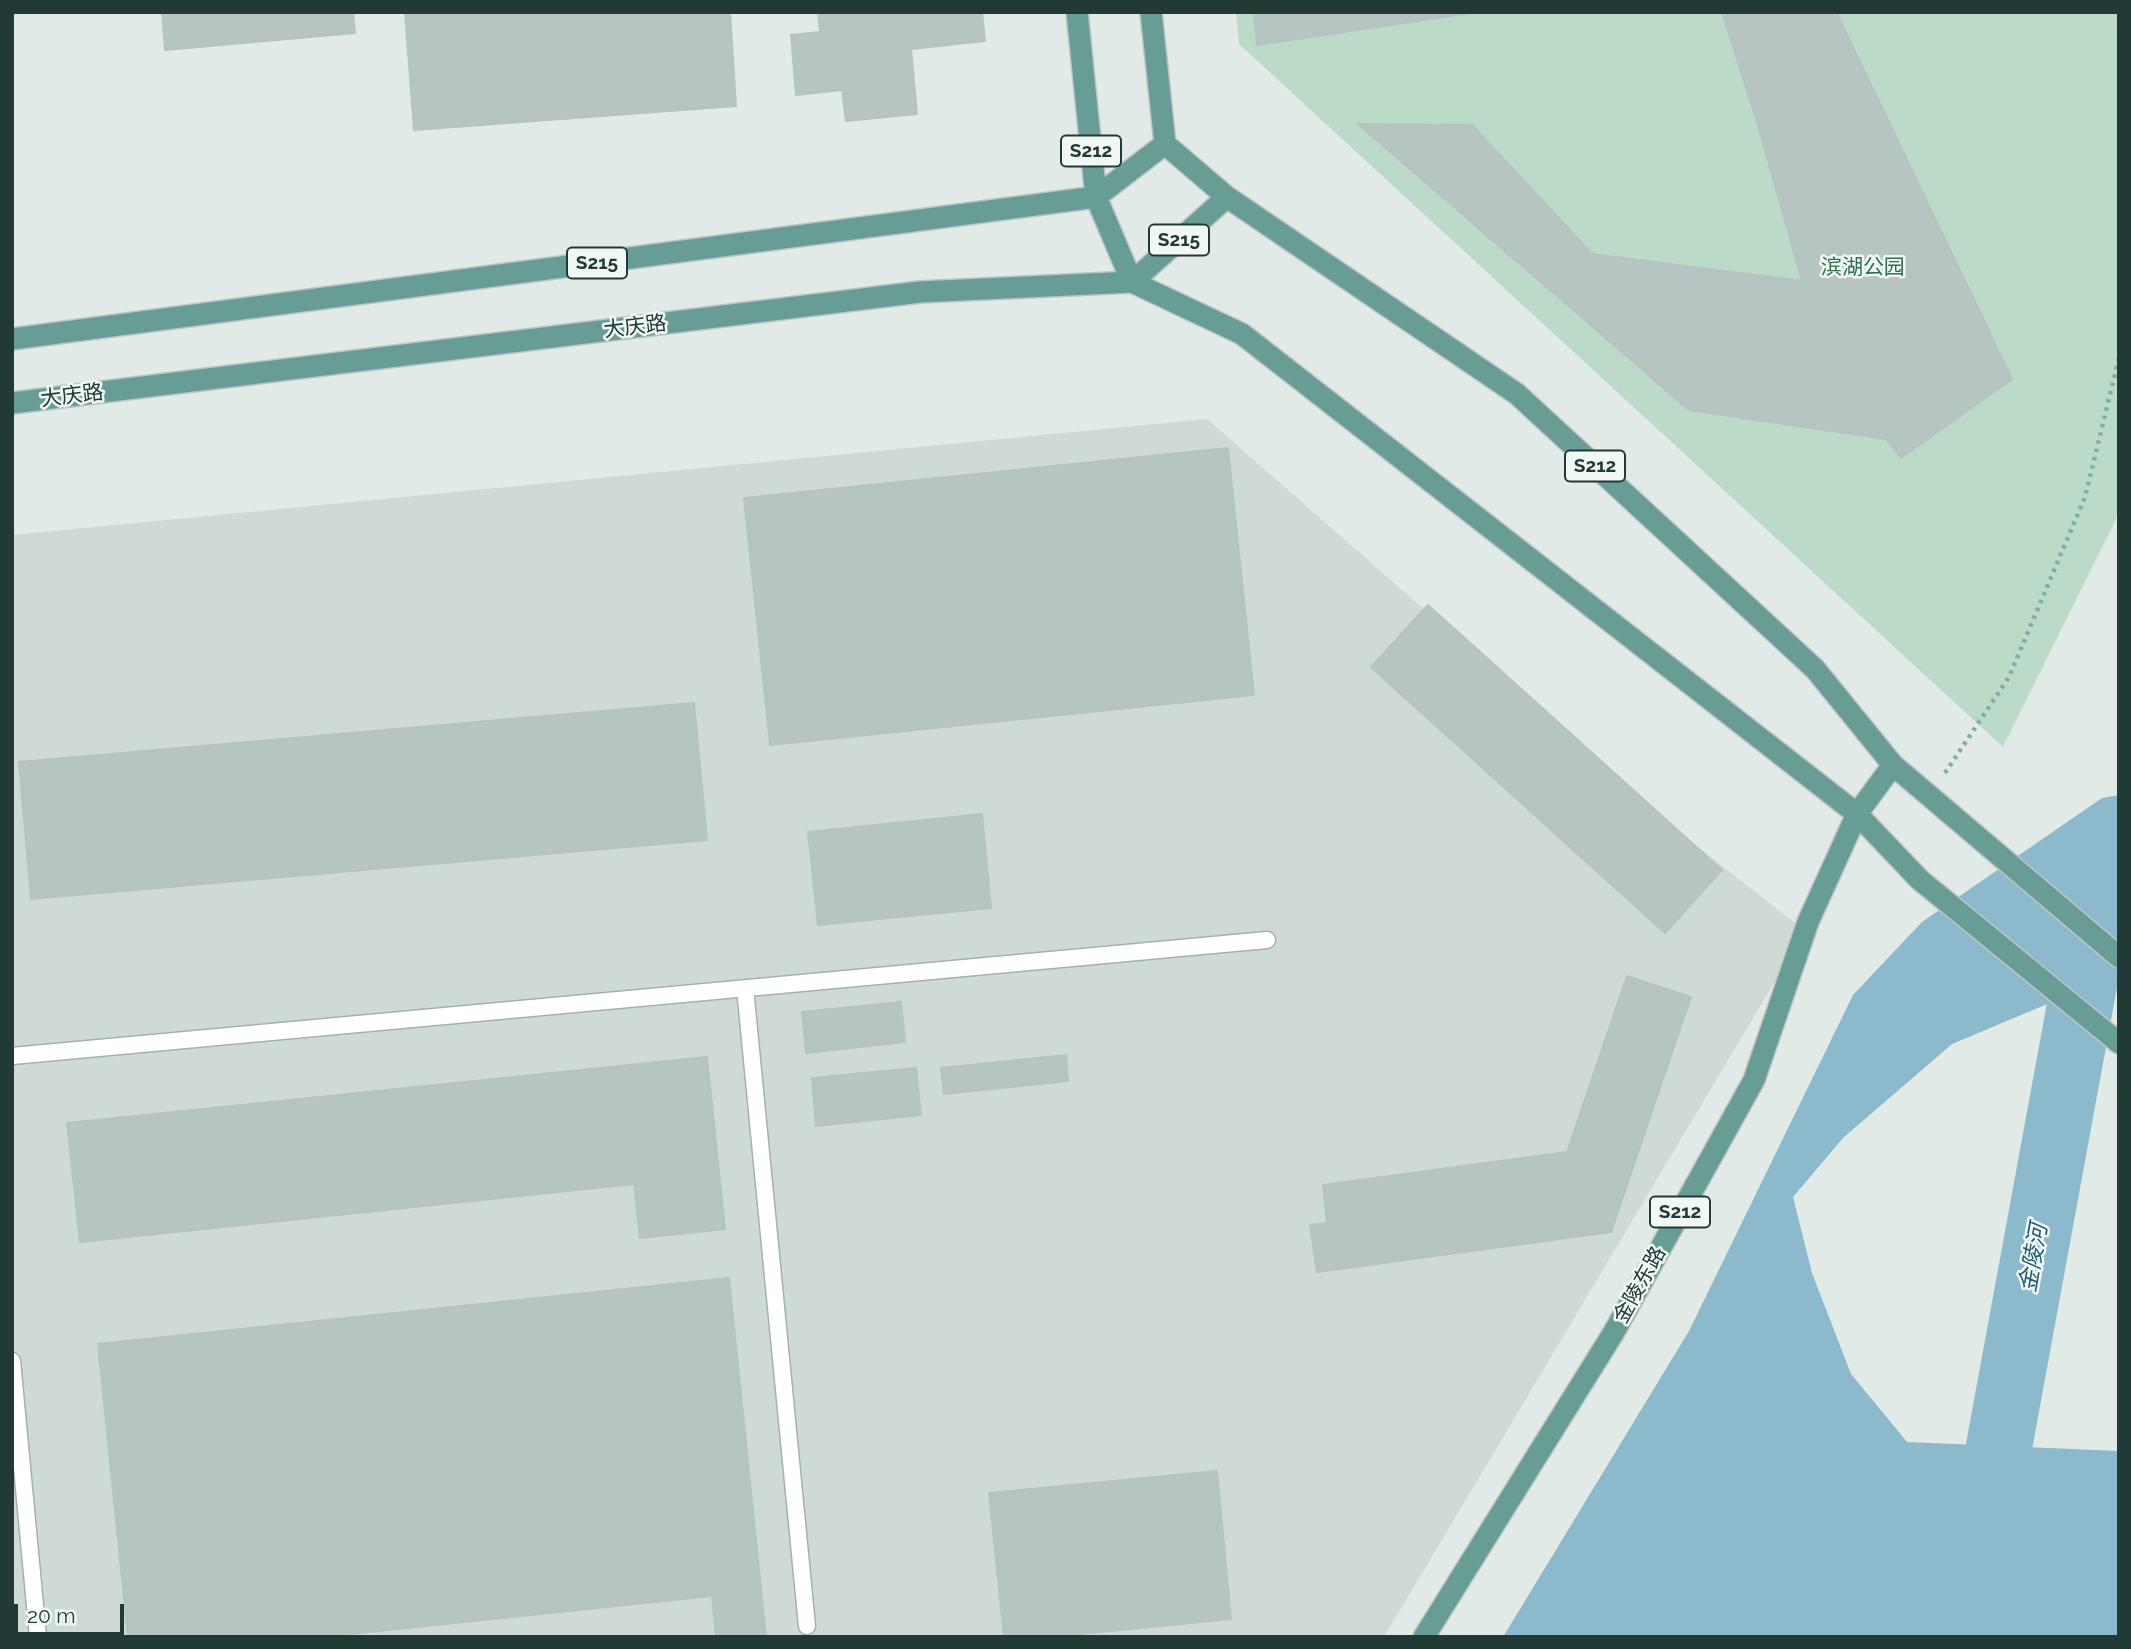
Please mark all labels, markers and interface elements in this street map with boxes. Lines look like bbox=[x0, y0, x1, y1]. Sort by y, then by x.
road number: S212 bbox=[1061, 136, 1121, 167]
road number: S215 bbox=[1149, 224, 1209, 256]
road number: S215 bbox=[567, 247, 627, 278]
park label: 滨湖公园 bbox=[1821, 255, 1905, 281]
street label: 大庆路 bbox=[602, 311, 668, 343]
street label: 大庆路 bbox=[39, 380, 105, 412]
road number: S212 bbox=[1565, 450, 1625, 481]
road number: S212 bbox=[1650, 1196, 1710, 1228]
water label: 金陵河 bbox=[2014, 1222, 2054, 1294]
street label: 金陵东路 bbox=[1609, 1242, 1671, 1328]
scale bar bbox=[18, 1590, 128, 1634]
text: 20 m bbox=[27, 1603, 75, 1628]

